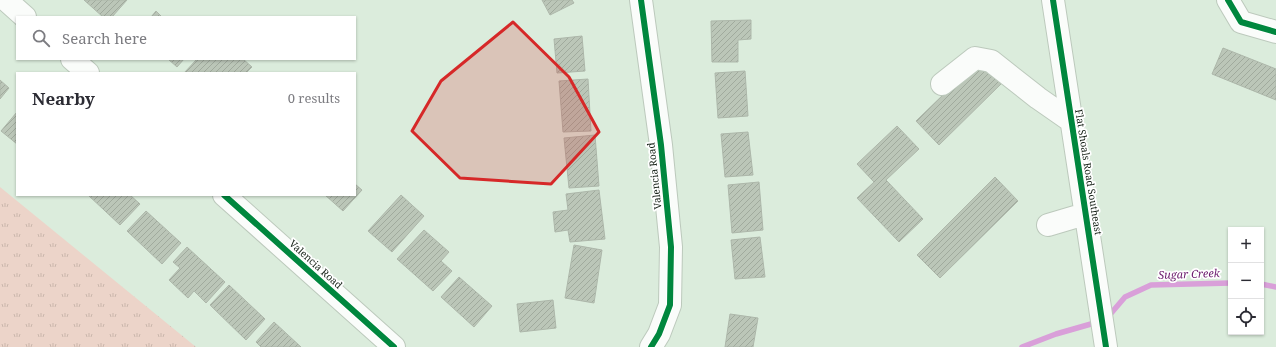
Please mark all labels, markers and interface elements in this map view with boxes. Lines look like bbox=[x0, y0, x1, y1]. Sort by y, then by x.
search box bbox=[16, 16, 356, 60]
icon: search bbox=[30, 27, 52, 49]
text: Search here bbox=[62, 28, 147, 48]
text: Nearby bbox=[32, 87, 95, 110]
text: 0 results bbox=[288, 89, 340, 107]
street label: Flat Shoals Road Southeast bbox=[1072, 108, 1106, 236]
street label: Valencia Road bbox=[644, 142, 664, 210]
map controls bbox=[1228, 227, 1264, 335]
button: + bbox=[1228, 227, 1264, 263]
street label: Valencia Road bbox=[286, 236, 346, 292]
button: − bbox=[1228, 263, 1264, 299]
water label: Sugar Creek bbox=[1158, 265, 1221, 282]
button: locate bbox=[1228, 299, 1264, 335]

